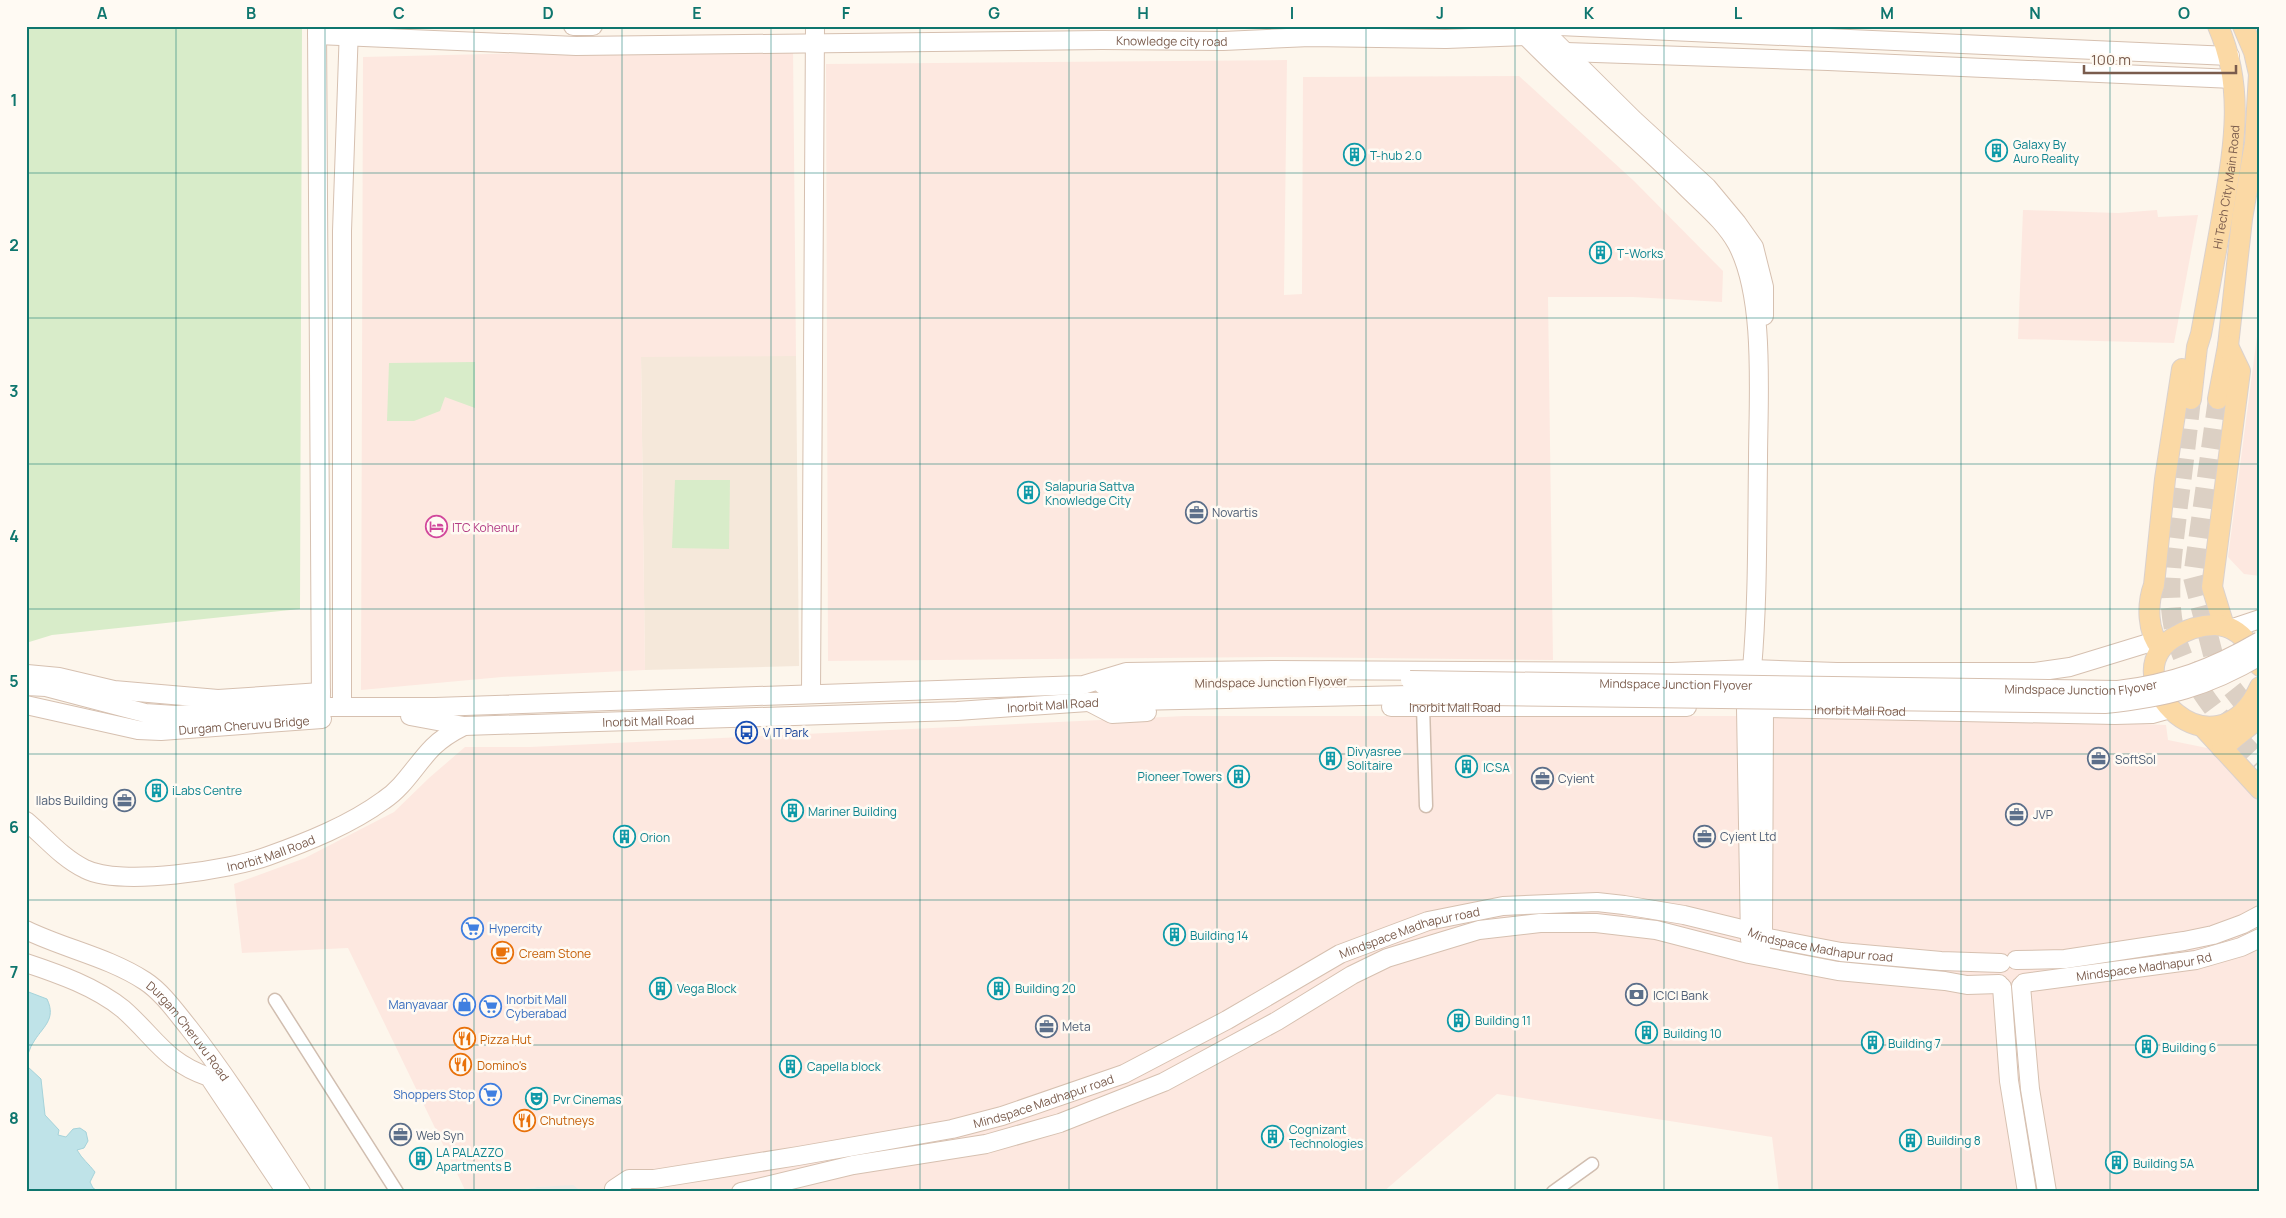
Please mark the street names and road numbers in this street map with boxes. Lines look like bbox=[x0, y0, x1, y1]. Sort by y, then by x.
street label: Knowledge city road bbox=[1116, 32, 1228, 50]
street label: Hi Tech City Main Road bbox=[2208, 125, 2243, 250]
street label: Mindspace Junction Flyover bbox=[1195, 672, 1348, 692]
street label: Mindspace Junction Flyover bbox=[1599, 674, 1753, 693]
street label: Mindspace Junction Flyover bbox=[2004, 675, 2159, 699]
street label: Inorbit Mall Road bbox=[1007, 693, 1099, 716]
street label: Inorbit Mall Road bbox=[1409, 699, 1501, 716]
street label: Inorbit Mall Road bbox=[1814, 700, 1906, 719]
street label: Durgam Cheruvu Bridge bbox=[178, 711, 310, 738]
street label: Inorbit Mall Road bbox=[602, 711, 694, 730]
street label: Inorbit Mall Road bbox=[225, 830, 317, 875]
street label: Mindspace Madhapur road bbox=[1337, 902, 1481, 962]
street label: Mindspace Madhapur road bbox=[1746, 923, 1894, 965]
street label: Mindspace Madhapur Rd bbox=[2075, 947, 2213, 984]
street label: Durgam Cheruvu Road bbox=[143, 977, 234, 1084]
street label: Mindspace Madhapur road bbox=[971, 1070, 1116, 1132]

